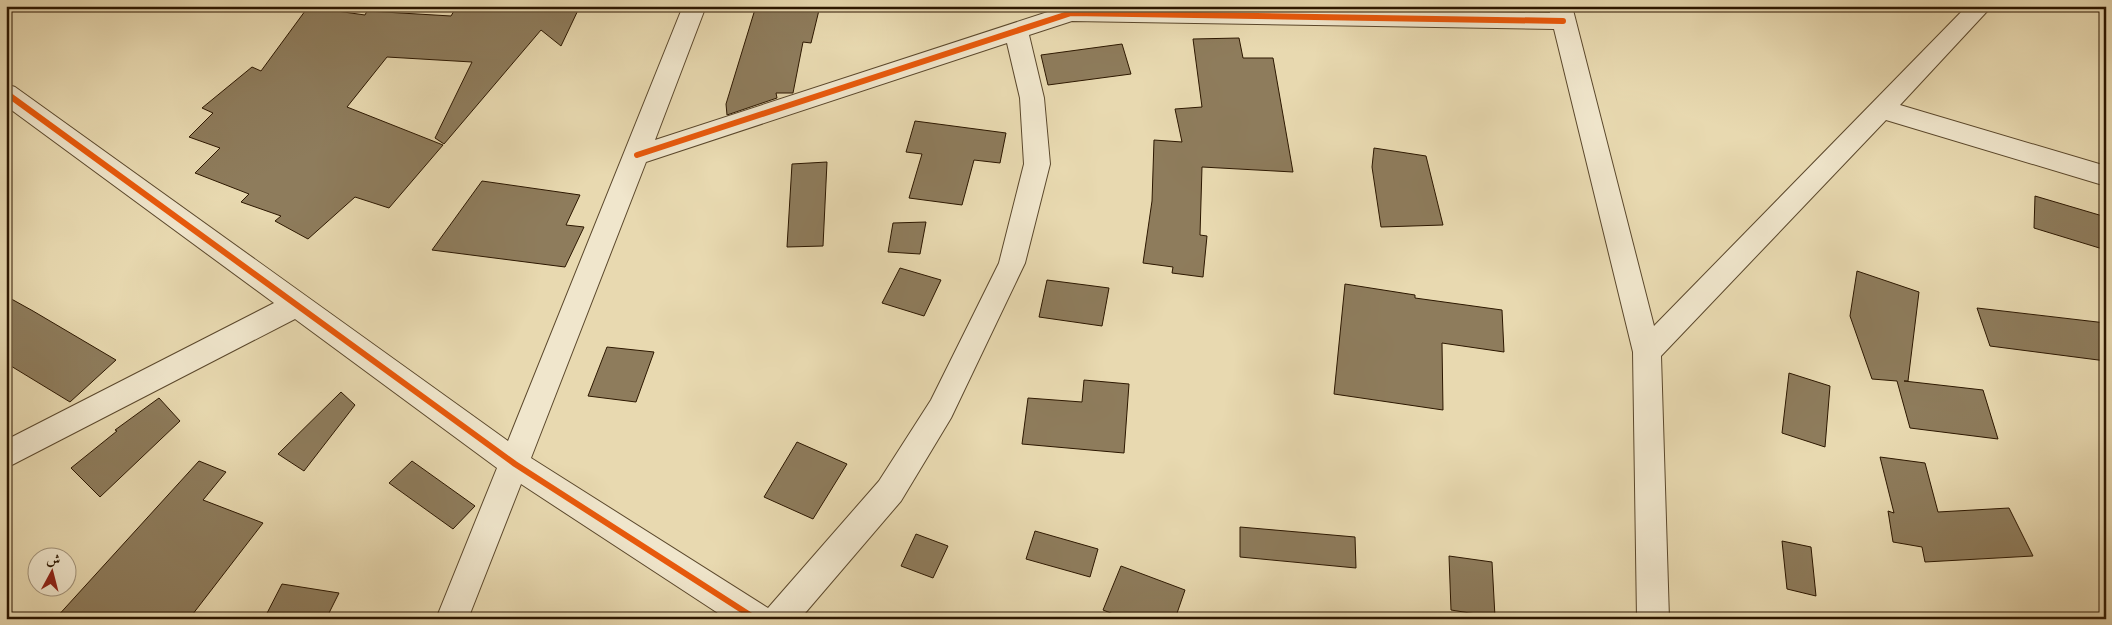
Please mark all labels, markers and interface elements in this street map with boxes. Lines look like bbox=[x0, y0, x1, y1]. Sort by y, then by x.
north arrow bbox=[28, 548, 78, 598]
text: ش bbox=[45, 550, 62, 570]

